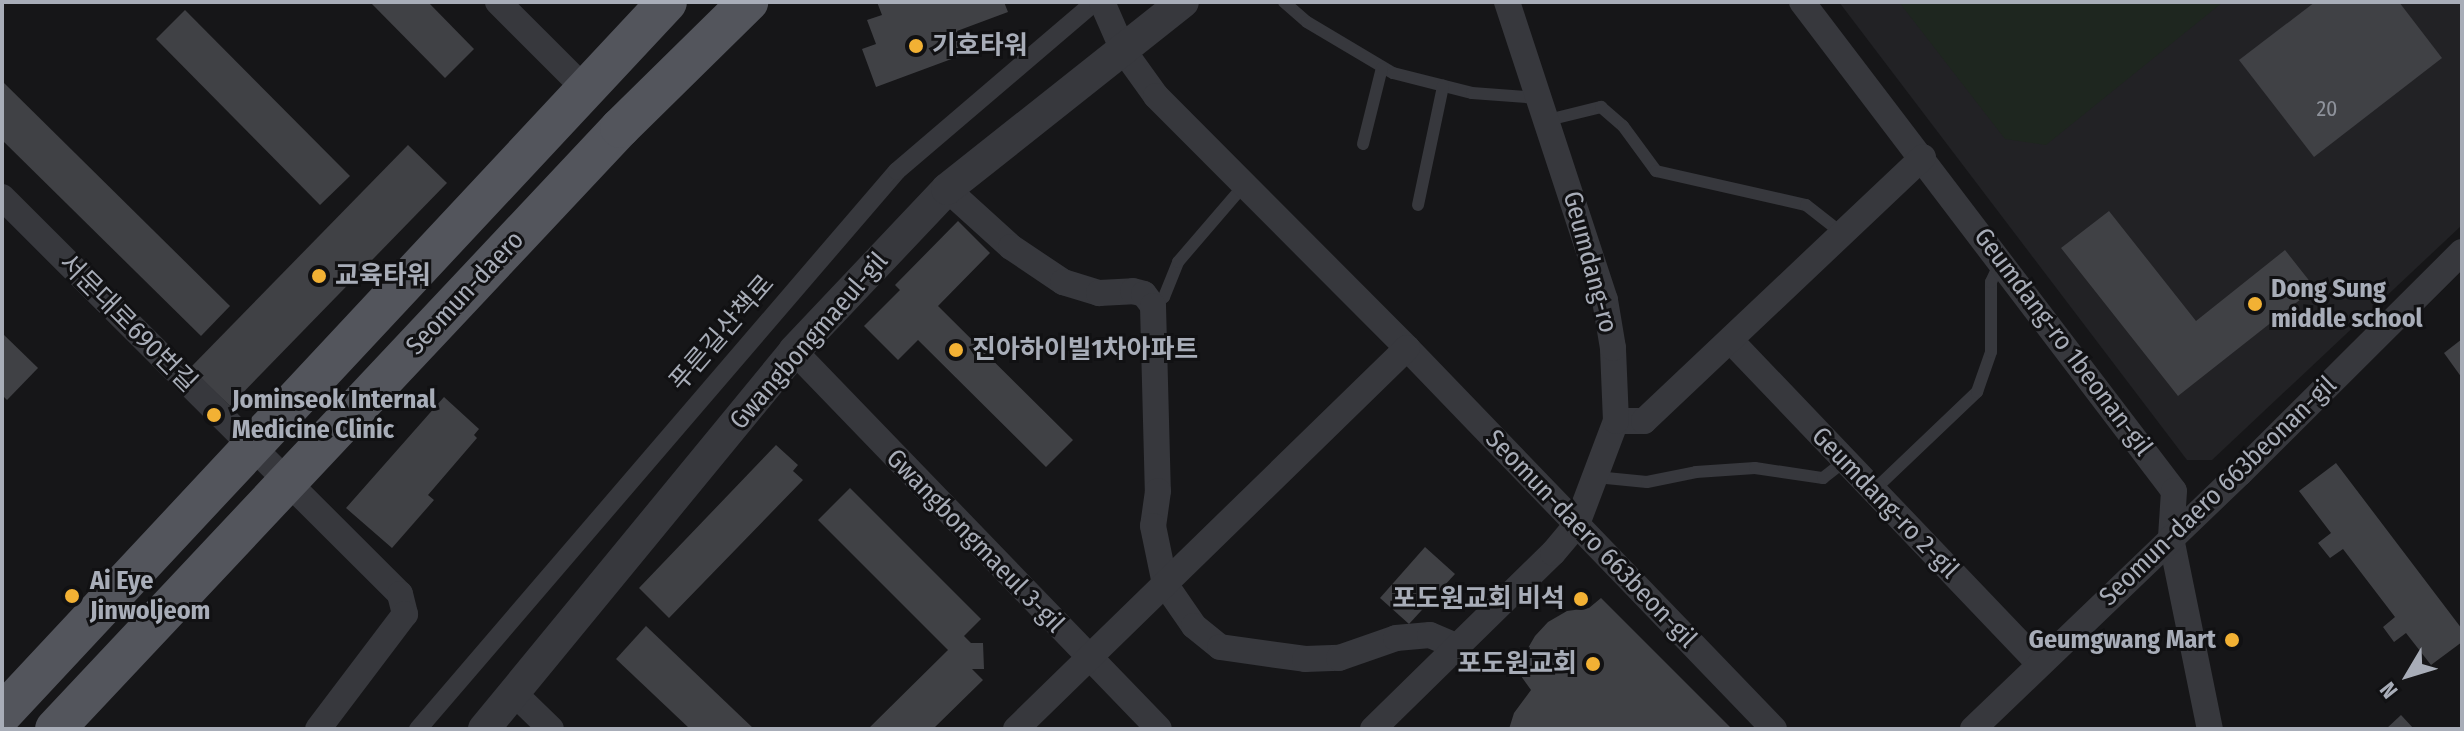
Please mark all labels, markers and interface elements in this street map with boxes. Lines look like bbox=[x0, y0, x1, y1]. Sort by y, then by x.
place label: 기호타워 bbox=[932, 30, 1028, 62]
marker: 기호타워 bbox=[907, 37, 925, 55]
house number: 20 bbox=[2316, 96, 2338, 122]
street label: Geumdang-ro bbox=[1556, 188, 1624, 336]
street label: Geumdang-ro 1beonan-gil bbox=[1967, 222, 2159, 462]
street label: Seomun-daero bbox=[400, 225, 530, 361]
street label: Gwangbongmaeul-gil bbox=[724, 246, 894, 436]
street label: 서문대로690번길 bbox=[53, 248, 203, 398]
place label: 교육타워 bbox=[335, 260, 431, 292]
marker: 교육타워 bbox=[310, 267, 328, 285]
street label: 푸른길산책로 bbox=[663, 269, 781, 397]
place label: Dong Sung middle school bbox=[2271, 273, 2423, 334]
marker: Dong Sung middle school bbox=[2246, 295, 2264, 313]
place label: 진아하이빌1차아파트 bbox=[972, 334, 1198, 366]
marker: 진아하이빌1차아파트 bbox=[947, 341, 965, 359]
street label: Seomun-daero 663beonan-gil bbox=[2093, 370, 2343, 612]
place label: Jominseok Internal Medicine Clinic bbox=[232, 384, 436, 446]
marker: Jominseok Internal Medicine Clinic bbox=[203, 404, 225, 426]
street label: Geumdang-ro 2-gil bbox=[1805, 421, 1965, 585]
street label: Seomun-daero 663beon-gil bbox=[1479, 424, 1703, 654]
street label: Gwangbongmaeul 3-gil bbox=[879, 443, 1071, 639]
place label: Ai Eye Jinwoljeom bbox=[90, 565, 210, 626]
place label: 포도원교회 비석 bbox=[1392, 583, 1565, 615]
marker: Ai Eye Jinwoljeom bbox=[61, 585, 83, 607]
marker: 포도원교회 비석 bbox=[1572, 590, 1590, 608]
place label: Geumgwang Mart bbox=[2029, 624, 2216, 656]
marker: Geumgwang Mart bbox=[2223, 631, 2241, 649]
north arrow bbox=[2368, 635, 2448, 715]
place label: 포도원교회 bbox=[1457, 648, 1577, 680]
marker: 포도원교회 bbox=[1584, 655, 1602, 673]
text: N bbox=[2374, 677, 2403, 704]

